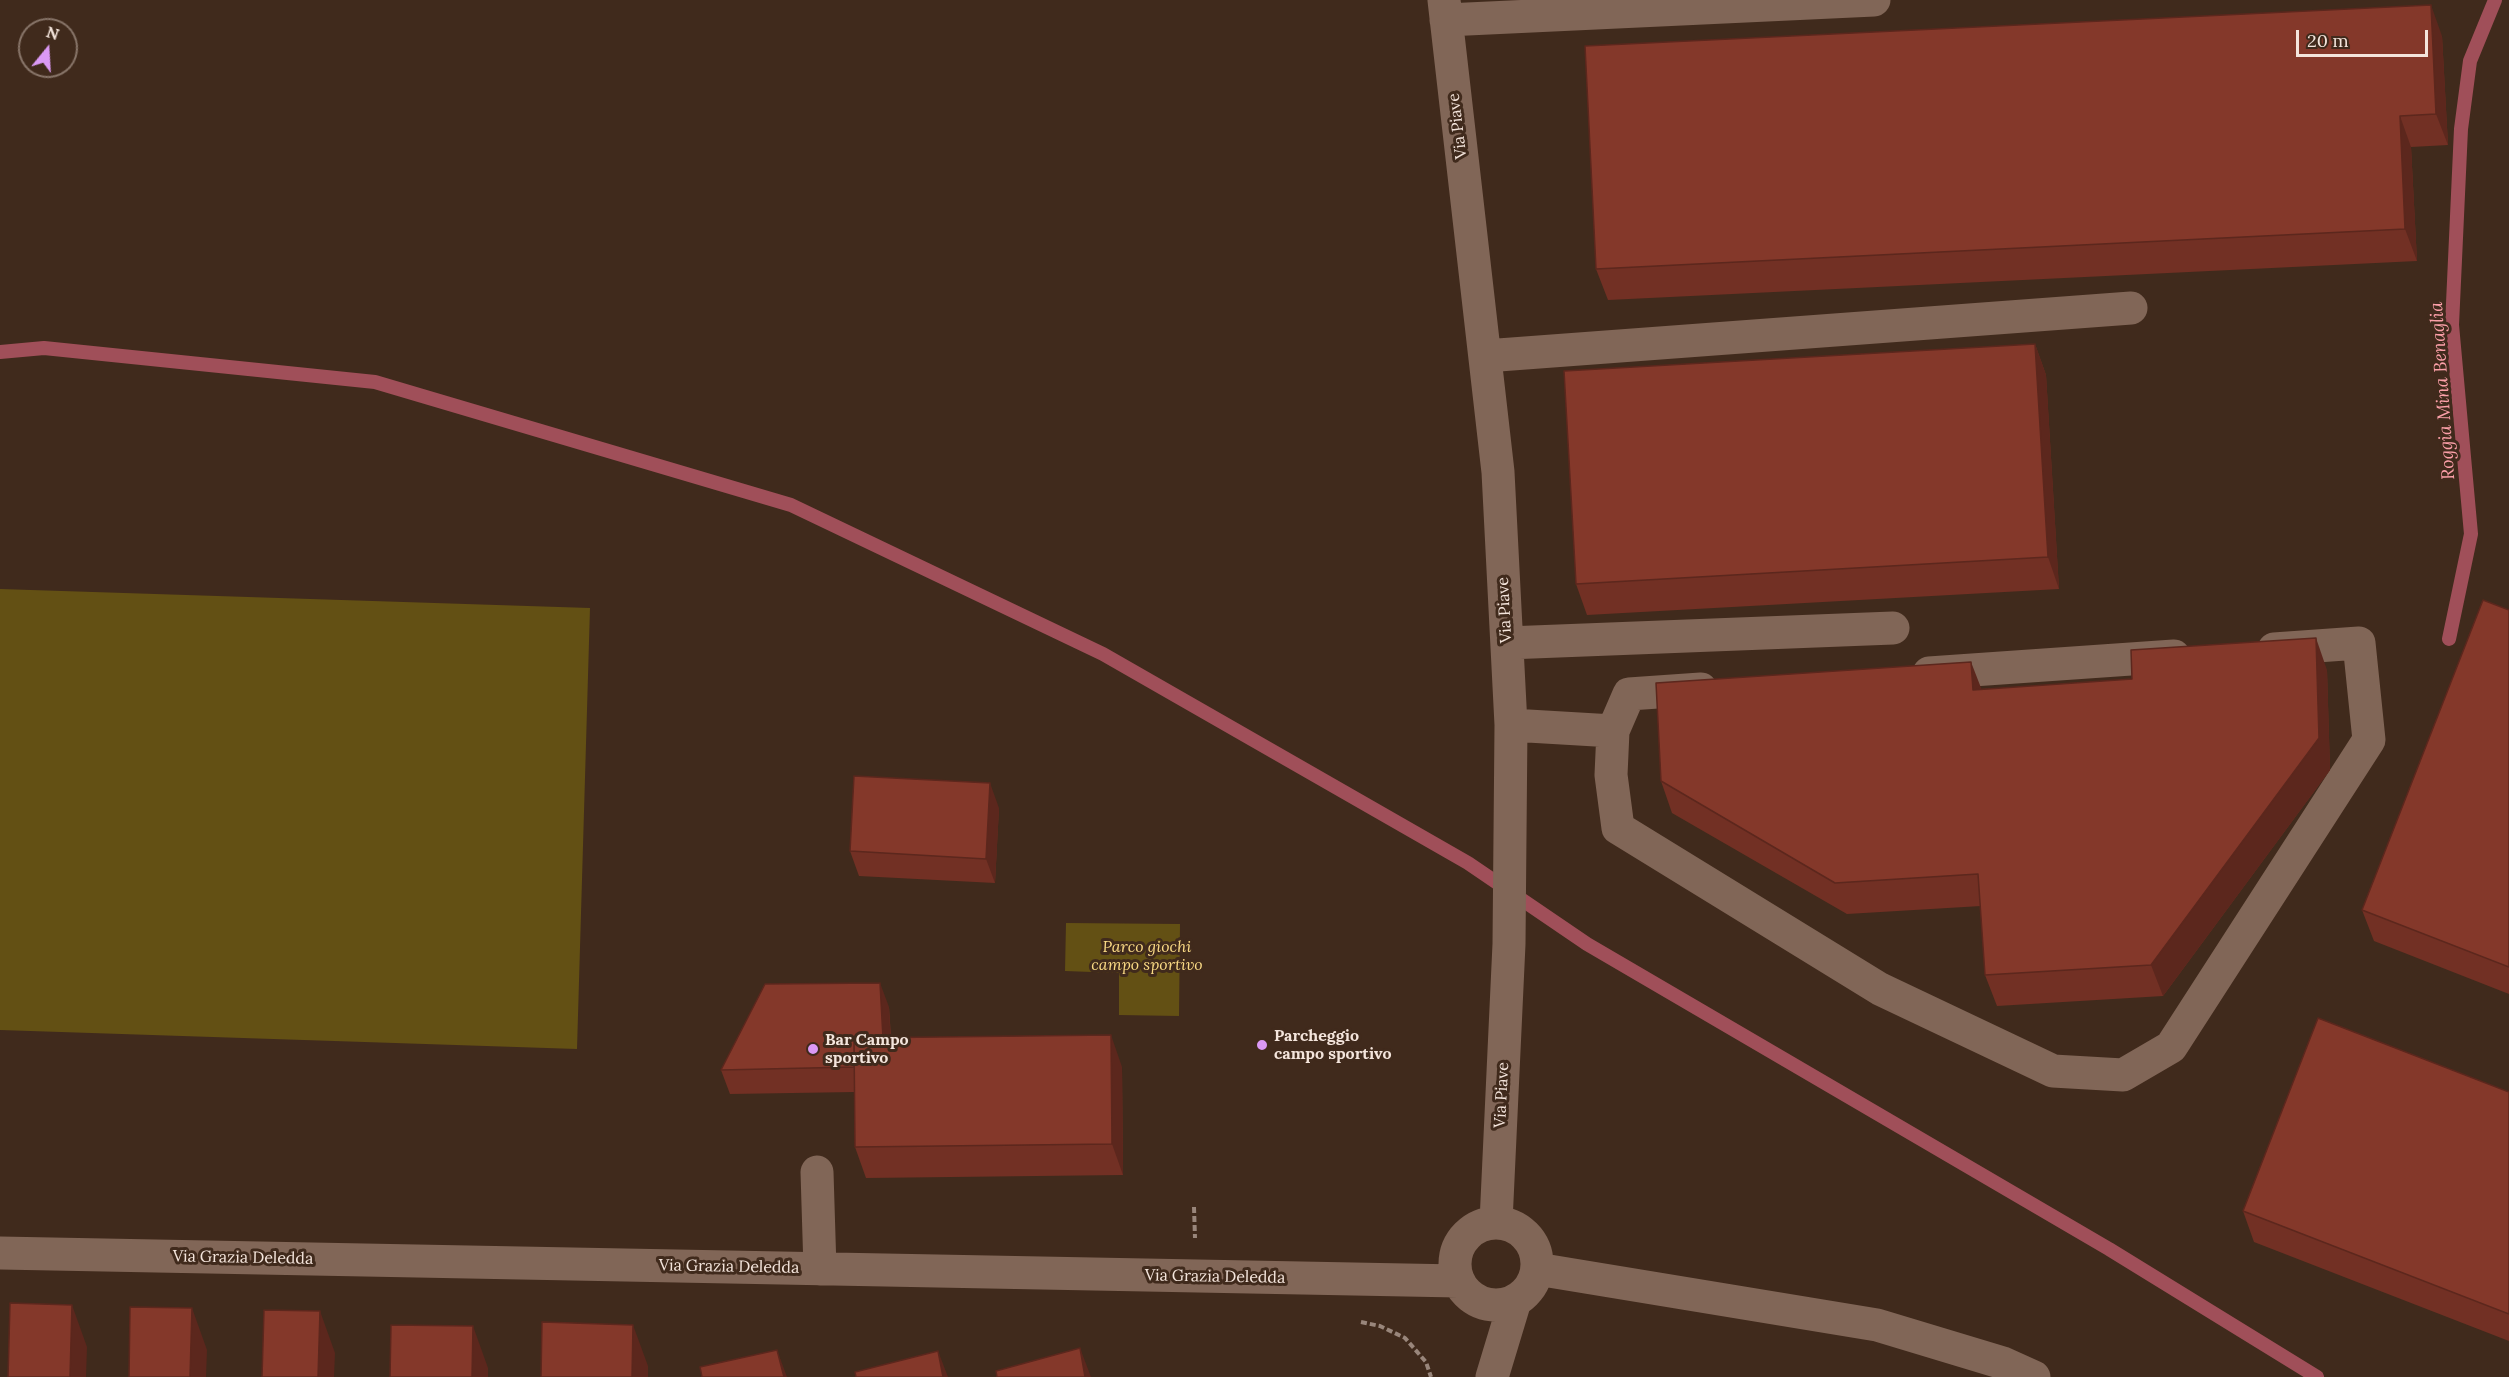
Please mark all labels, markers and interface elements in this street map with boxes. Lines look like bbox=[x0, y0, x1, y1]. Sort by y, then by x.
north arrow bbox=[18, 18, 78, 78]
scale bar bbox=[2299, 18, 2431, 56]
text: N bbox=[44, 21, 62, 44]
text: 20 m bbox=[2307, 29, 2349, 52]
street label: Via Piave bbox=[1444, 92, 1472, 160]
water label: Roggia Mina Benaglia bbox=[2426, 301, 2460, 481]
street label: Via Piave bbox=[1494, 576, 1516, 644]
park label: Parco giochi campo sportivo bbox=[1091, 937, 1203, 975]
place label: Parcheggio campo sportivo bbox=[1274, 1026, 1392, 1064]
place label: Bar Campo sportivo bbox=[825, 1030, 909, 1068]
marker: Parcheggio campo sportivo bbox=[1255, 1038, 1269, 1052]
marker: Bar Campo sportivo bbox=[806, 1042, 820, 1056]
street label: Via Piave bbox=[1491, 1061, 1513, 1129]
street label: Via Grazia Deledda bbox=[173, 1247, 313, 1269]
street label: Via Grazia Deledda bbox=[659, 1256, 799, 1278]
street label: Via Grazia Deledda bbox=[1145, 1266, 1285, 1288]

